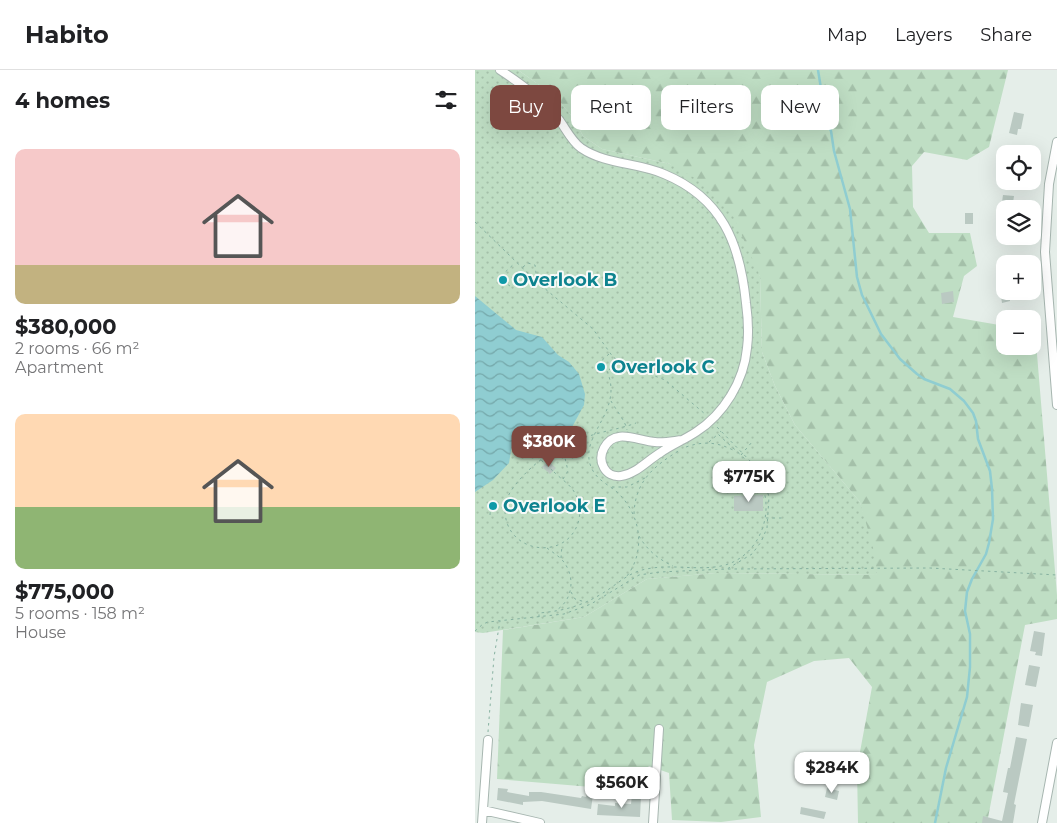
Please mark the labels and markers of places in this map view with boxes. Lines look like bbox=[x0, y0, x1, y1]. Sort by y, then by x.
place label: Overlook B bbox=[513, 269, 618, 291]
marker: Overlook B bbox=[497, 274, 509, 286]
place label: Overlook C bbox=[611, 356, 715, 378]
marker: Overlook C bbox=[595, 361, 607, 373]
pin: $380K bbox=[514, 426, 584, 468]
pin: $775K bbox=[714, 460, 784, 503]
place label: Overlook E bbox=[503, 495, 606, 517]
marker: Overlook E bbox=[487, 500, 499, 512]
pin: $284K bbox=[797, 752, 867, 794]
pin: $560K bbox=[587, 766, 657, 809]

